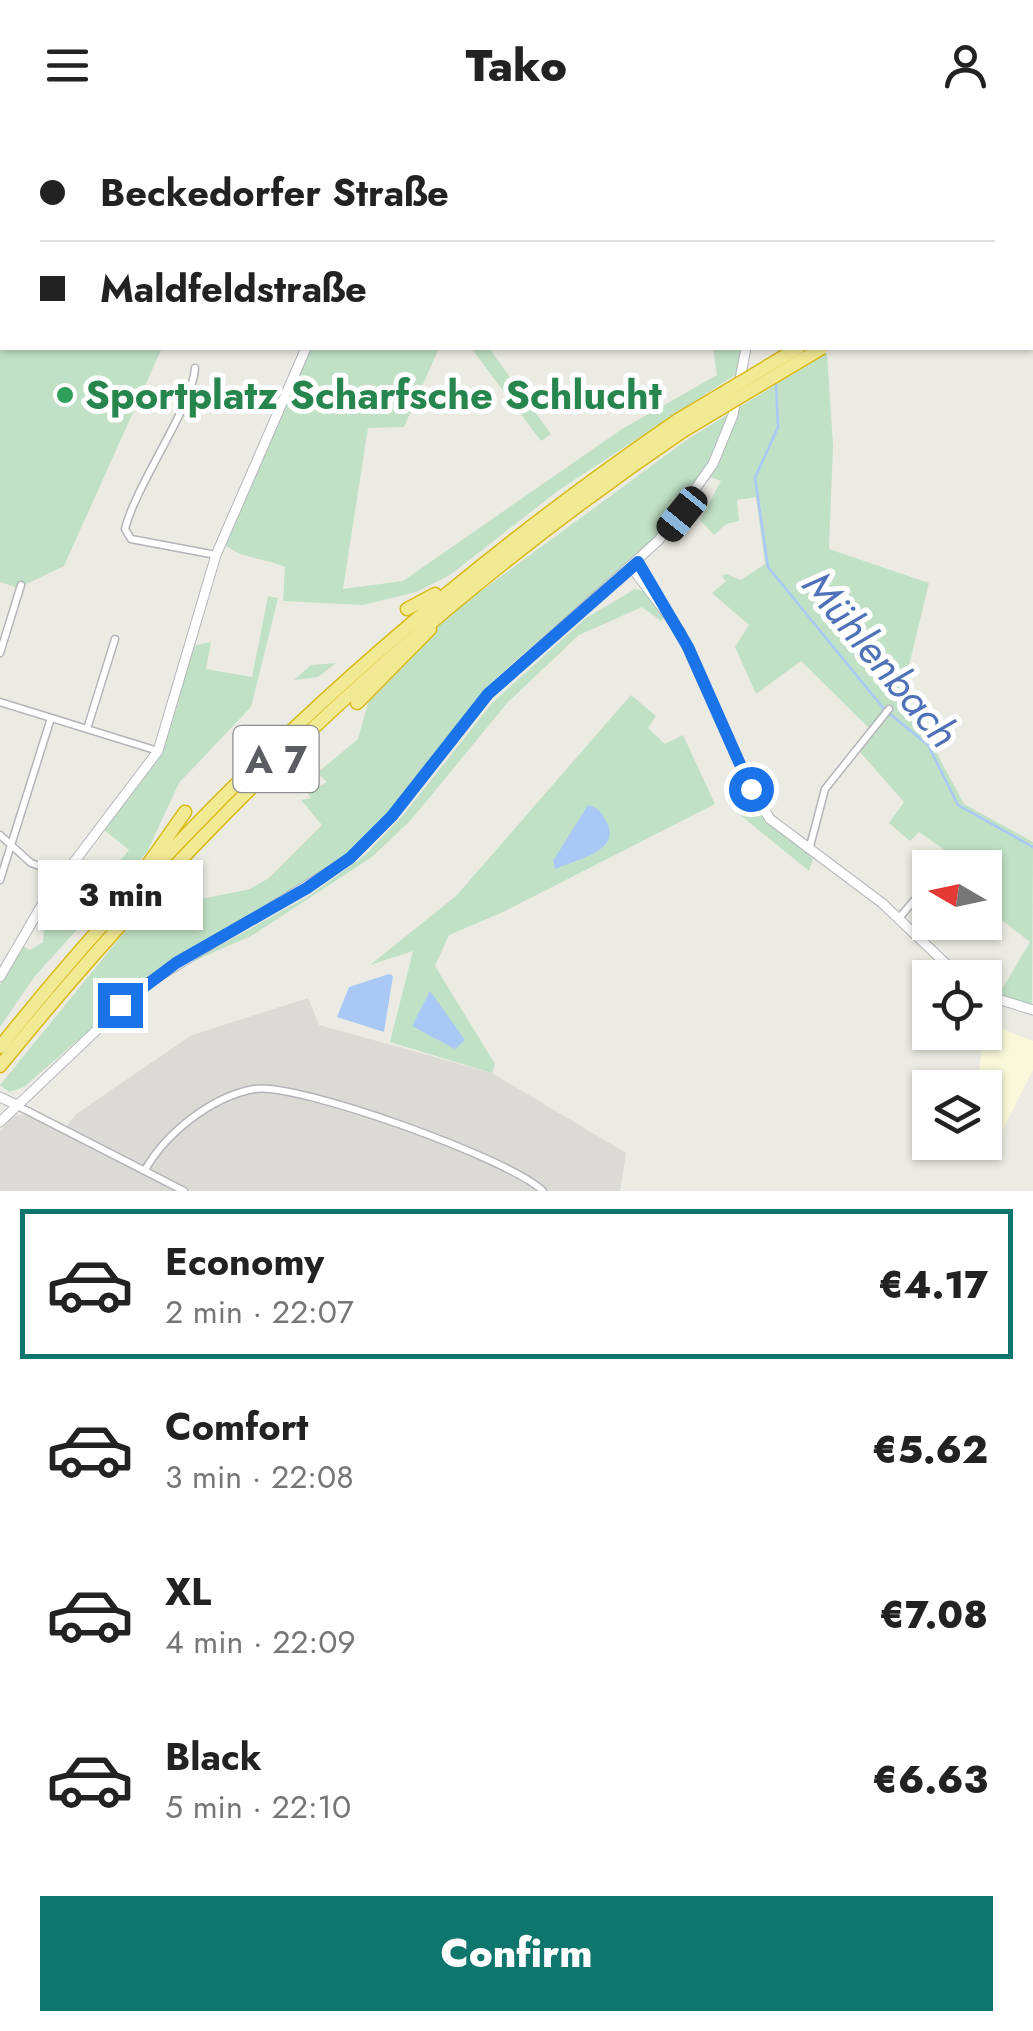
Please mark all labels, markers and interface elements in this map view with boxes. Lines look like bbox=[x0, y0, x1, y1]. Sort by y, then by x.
text: Tako bbox=[466, 33, 567, 98]
icon: menu bbox=[40, 38, 95, 93]
icon: person bbox=[938, 38, 993, 93]
text: Beckedorfer Straße bbox=[100, 165, 449, 220]
text: Maldfeldstraße bbox=[100, 261, 367, 316]
place label: Sportplatz Scharfsche Schlucht bbox=[85, 366, 662, 424]
marker: Sportplatz Scharfsche Schlucht bbox=[54, 384, 76, 406]
car bbox=[651, 481, 713, 547]
water label: Mühlenbach bbox=[789, 557, 973, 761]
road number: A 7 bbox=[234, 726, 318, 792]
route start bbox=[729, 767, 774, 812]
north arrow bbox=[912, 850, 1002, 940]
map controls bbox=[912, 850, 1002, 1160]
callout: 3 min bbox=[38, 860, 202, 930]
text: 3 min bbox=[78, 872, 163, 918]
button: locate bbox=[912, 960, 1002, 1050]
route end bbox=[98, 983, 143, 1028]
button: layers bbox=[912, 1070, 1002, 1160]
text: Economy bbox=[165, 1234, 324, 1289]
icon: car bbox=[45, 1239, 135, 1329]
text: €4.17 bbox=[878, 1257, 988, 1312]
text: 2 min · 22:07 bbox=[165, 1289, 354, 1335]
text: Comfort bbox=[165, 1399, 308, 1454]
icon: car bbox=[45, 1404, 135, 1494]
text: €5.62 bbox=[872, 1422, 988, 1477]
text: 3 min · 22:08 bbox=[165, 1454, 354, 1500]
text: XL bbox=[165, 1564, 211, 1619]
icon: car bbox=[45, 1569, 135, 1659]
text: €7.08 bbox=[879, 1587, 988, 1642]
text: 4 min · 22:09 bbox=[165, 1619, 356, 1665]
text: Black bbox=[165, 1729, 262, 1784]
icon: car bbox=[45, 1734, 135, 1824]
text: €6.63 bbox=[872, 1752, 988, 1807]
text: 5 min · 22:10 bbox=[165, 1784, 351, 1830]
button: Confirm bbox=[40, 1896, 993, 2011]

